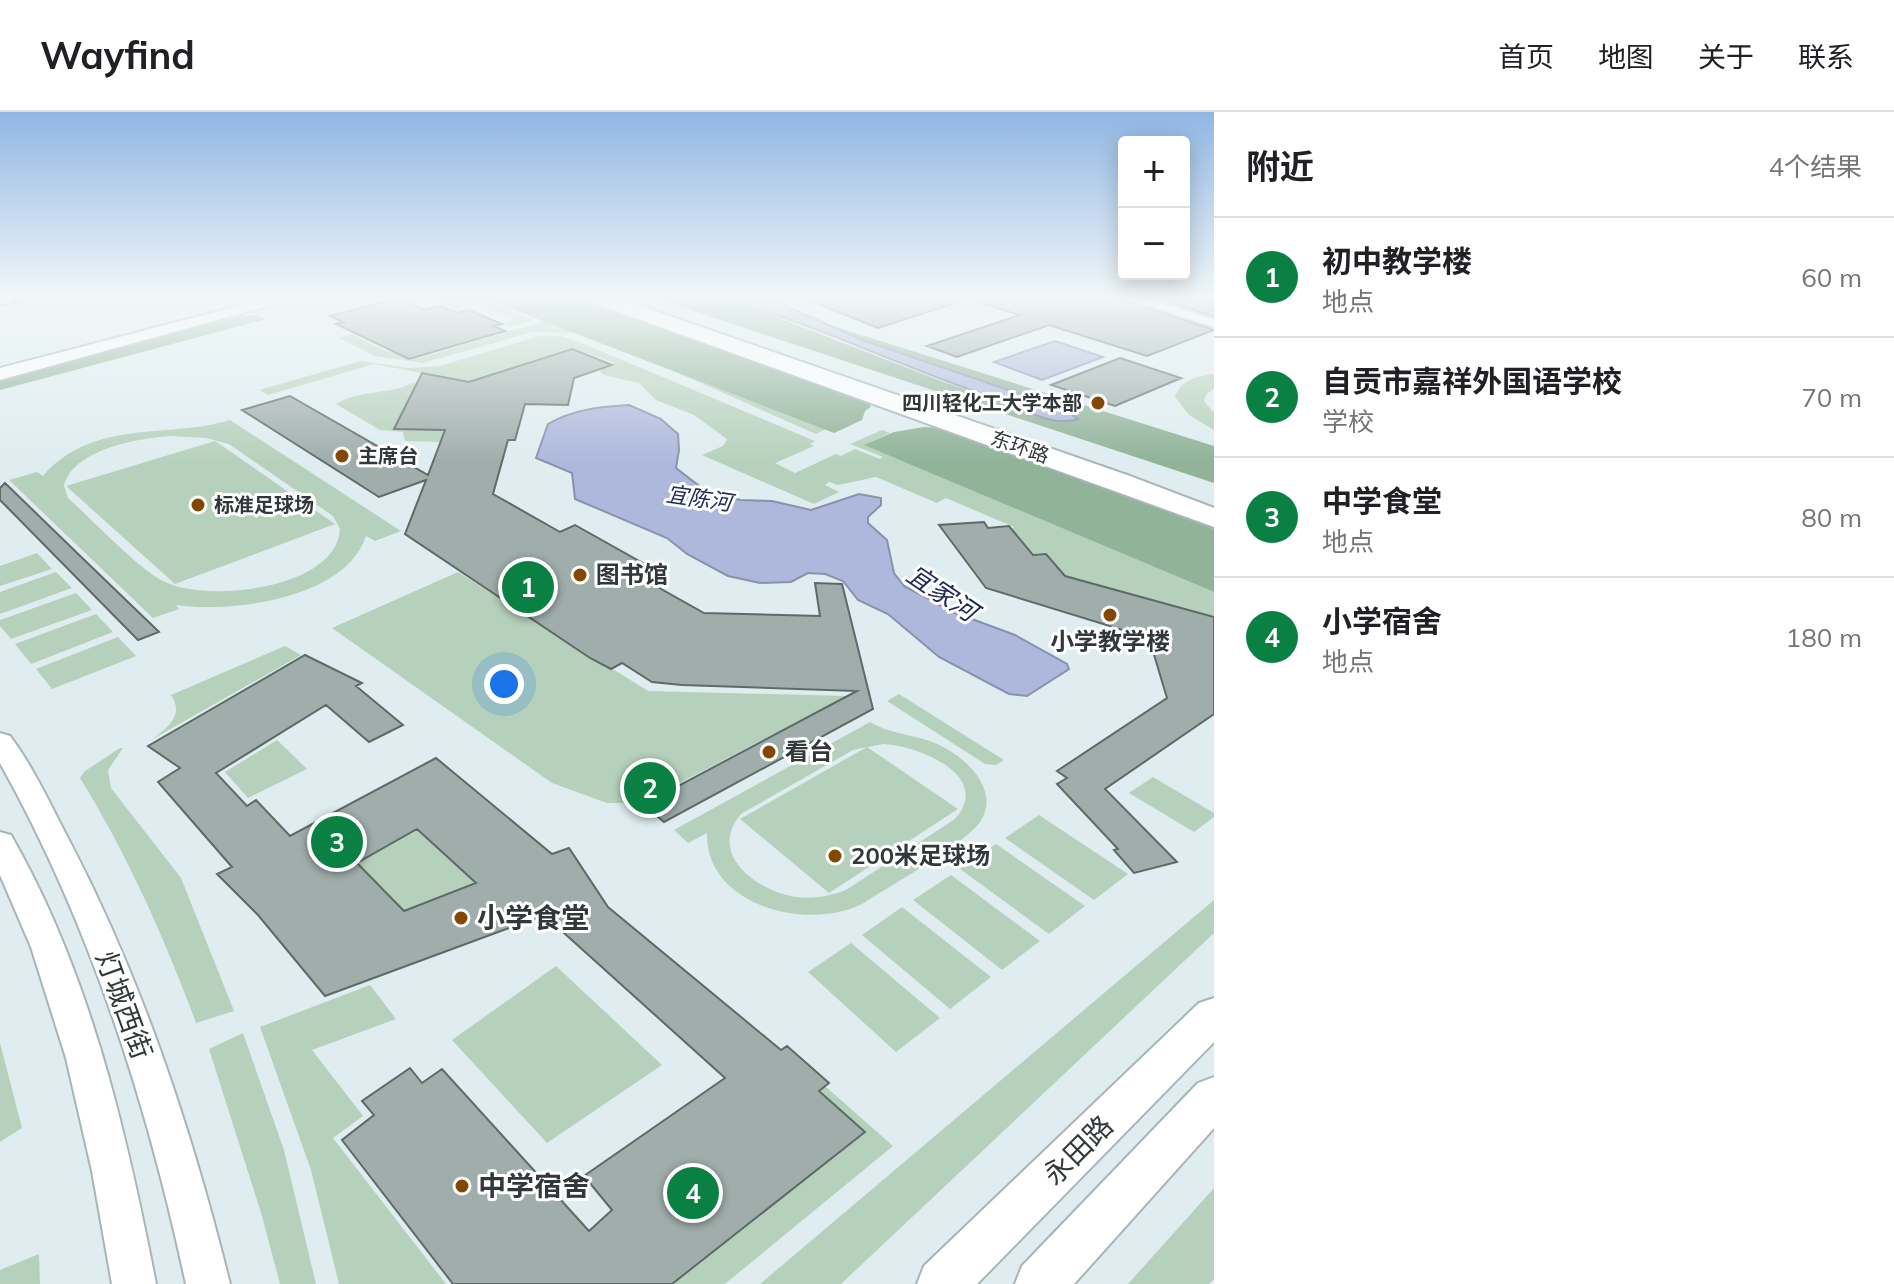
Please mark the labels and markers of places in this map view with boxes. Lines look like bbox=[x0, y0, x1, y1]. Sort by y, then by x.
place label: 四川轻化工大学本部 bbox=[902, 390, 1082, 415]
marker: 四川轻化工大学本部 bbox=[1089, 394, 1107, 412]
place label: 主席台 bbox=[358, 443, 418, 468]
marker: 主席台 bbox=[333, 447, 351, 465]
place label: 标准足球场 bbox=[214, 492, 314, 517]
marker: 标准足球场 bbox=[189, 496, 207, 514]
pin: 1 bbox=[502, 557, 554, 617]
place label: 图书馆 bbox=[596, 559, 668, 589]
marker: 图书馆 bbox=[571, 566, 589, 584]
marker: 小学教学楼 bbox=[1101, 606, 1119, 624]
place label: 小学教学楼 bbox=[1050, 626, 1170, 656]
place label: 看台 bbox=[785, 736, 833, 766]
marker: 看台 bbox=[760, 743, 778, 761]
pin: 2 bbox=[624, 758, 676, 818]
pin: 3 bbox=[311, 812, 363, 872]
place label: 200米足球场 bbox=[851, 840, 990, 870]
marker: 200米足球场 bbox=[826, 847, 844, 865]
place label: 小学食堂 bbox=[477, 900, 589, 935]
marker: 小学食堂 bbox=[452, 909, 470, 927]
pin: 4 bbox=[667, 1163, 719, 1223]
place label: 中学宿舍 bbox=[478, 1168, 590, 1203]
marker: 中学宿舍 bbox=[453, 1177, 471, 1195]

